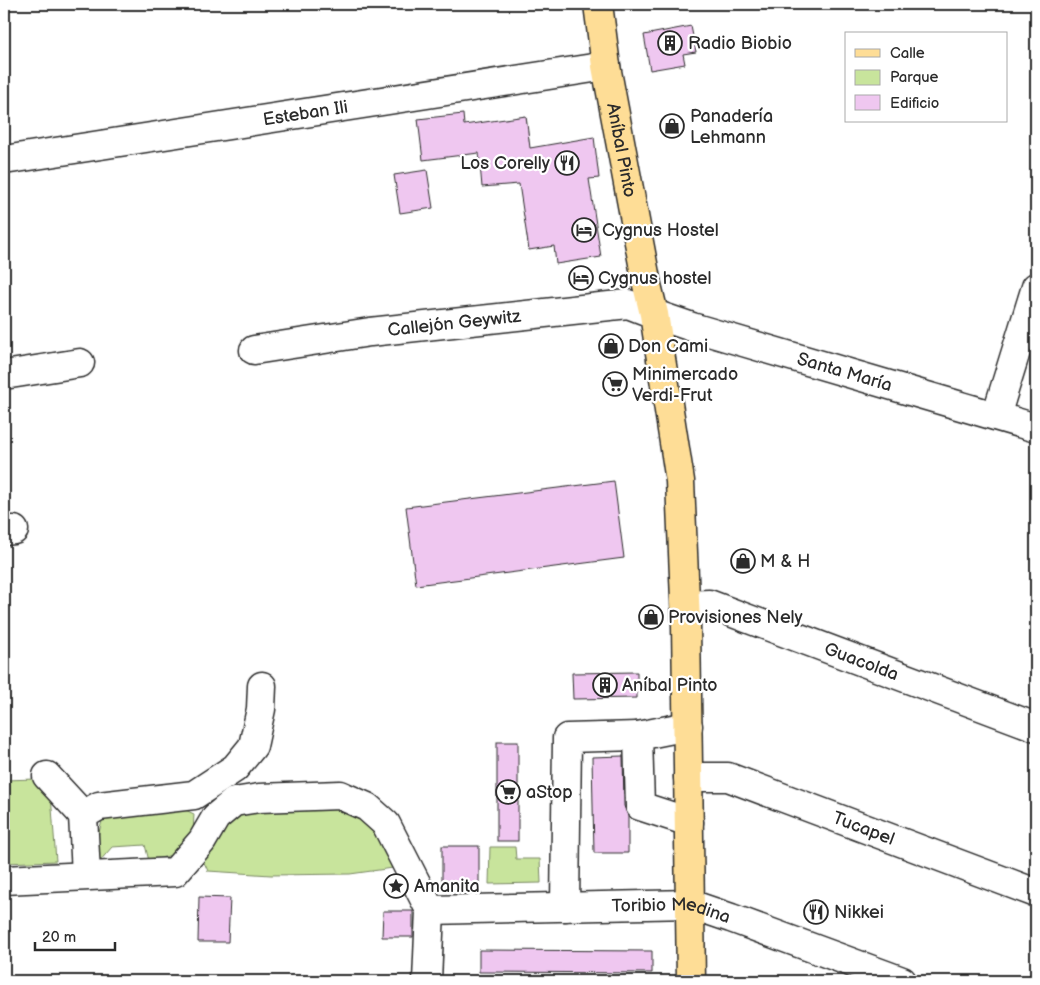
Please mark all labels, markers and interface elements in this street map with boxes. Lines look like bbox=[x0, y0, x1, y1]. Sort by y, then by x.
building icon: Radio Biobio bbox=[657, 30, 683, 56]
legend bbox=[845, 32, 1008, 122]
place label: Radio Biobio bbox=[688, 33, 792, 54]
text: Calle bbox=[890, 44, 925, 63]
text: Parque bbox=[890, 68, 939, 87]
text: Edificio bbox=[890, 94, 939, 113]
street label: Esteban Ili bbox=[261, 96, 349, 130]
street label: Aníbal Pinto bbox=[602, 101, 640, 199]
place label: Panadería Lehmann bbox=[690, 106, 773, 148]
shop icon: Panadería Lehmann bbox=[659, 113, 685, 139]
restaurant icon: Los Corelly bbox=[554, 150, 580, 176]
place label: Los Corelly bbox=[460, 153, 551, 174]
hotel icon: Cygnus Hostel bbox=[571, 217, 597, 243]
place label: Cygnus Hostel bbox=[602, 220, 719, 241]
hotel icon: Cygnus hostel bbox=[568, 265, 594, 291]
place label: Cygnus hostel bbox=[598, 268, 711, 289]
street label: Callejón Geywitz bbox=[387, 306, 522, 341]
shop icon: Don Cami bbox=[598, 333, 624, 359]
place label: Don Cami bbox=[628, 336, 708, 357]
street label: Santa María bbox=[794, 348, 894, 396]
place label: Minimercado Verdi-Frut bbox=[632, 364, 738, 406]
supermarket icon: Minimercado Verdi-Frut bbox=[602, 371, 628, 397]
shop icon: M & H bbox=[730, 548, 756, 574]
place label: M & H bbox=[760, 551, 810, 572]
shop icon: Provisiones Nely bbox=[638, 604, 664, 630]
place label: Provisiones Nely bbox=[668, 607, 804, 628]
street label: Guacolda bbox=[821, 638, 902, 685]
building icon: Aníbal Pinto bbox=[592, 672, 618, 698]
place label: Aníbal Pinto bbox=[622, 675, 718, 696]
supermarket icon: aStop bbox=[495, 779, 521, 805]
place label: aStop bbox=[526, 782, 573, 803]
street label: Tucapel bbox=[830, 807, 897, 850]
place icon: Amanita bbox=[383, 873, 409, 899]
place label: Amanita bbox=[414, 876, 480, 897]
street label: Toribio Medina bbox=[611, 893, 733, 928]
restaurant icon: Nikkei bbox=[803, 899, 829, 925]
place label: Nikkei bbox=[834, 902, 884, 923]
scale bar bbox=[35, 920, 115, 952]
text: 20 m bbox=[42, 928, 76, 947]

